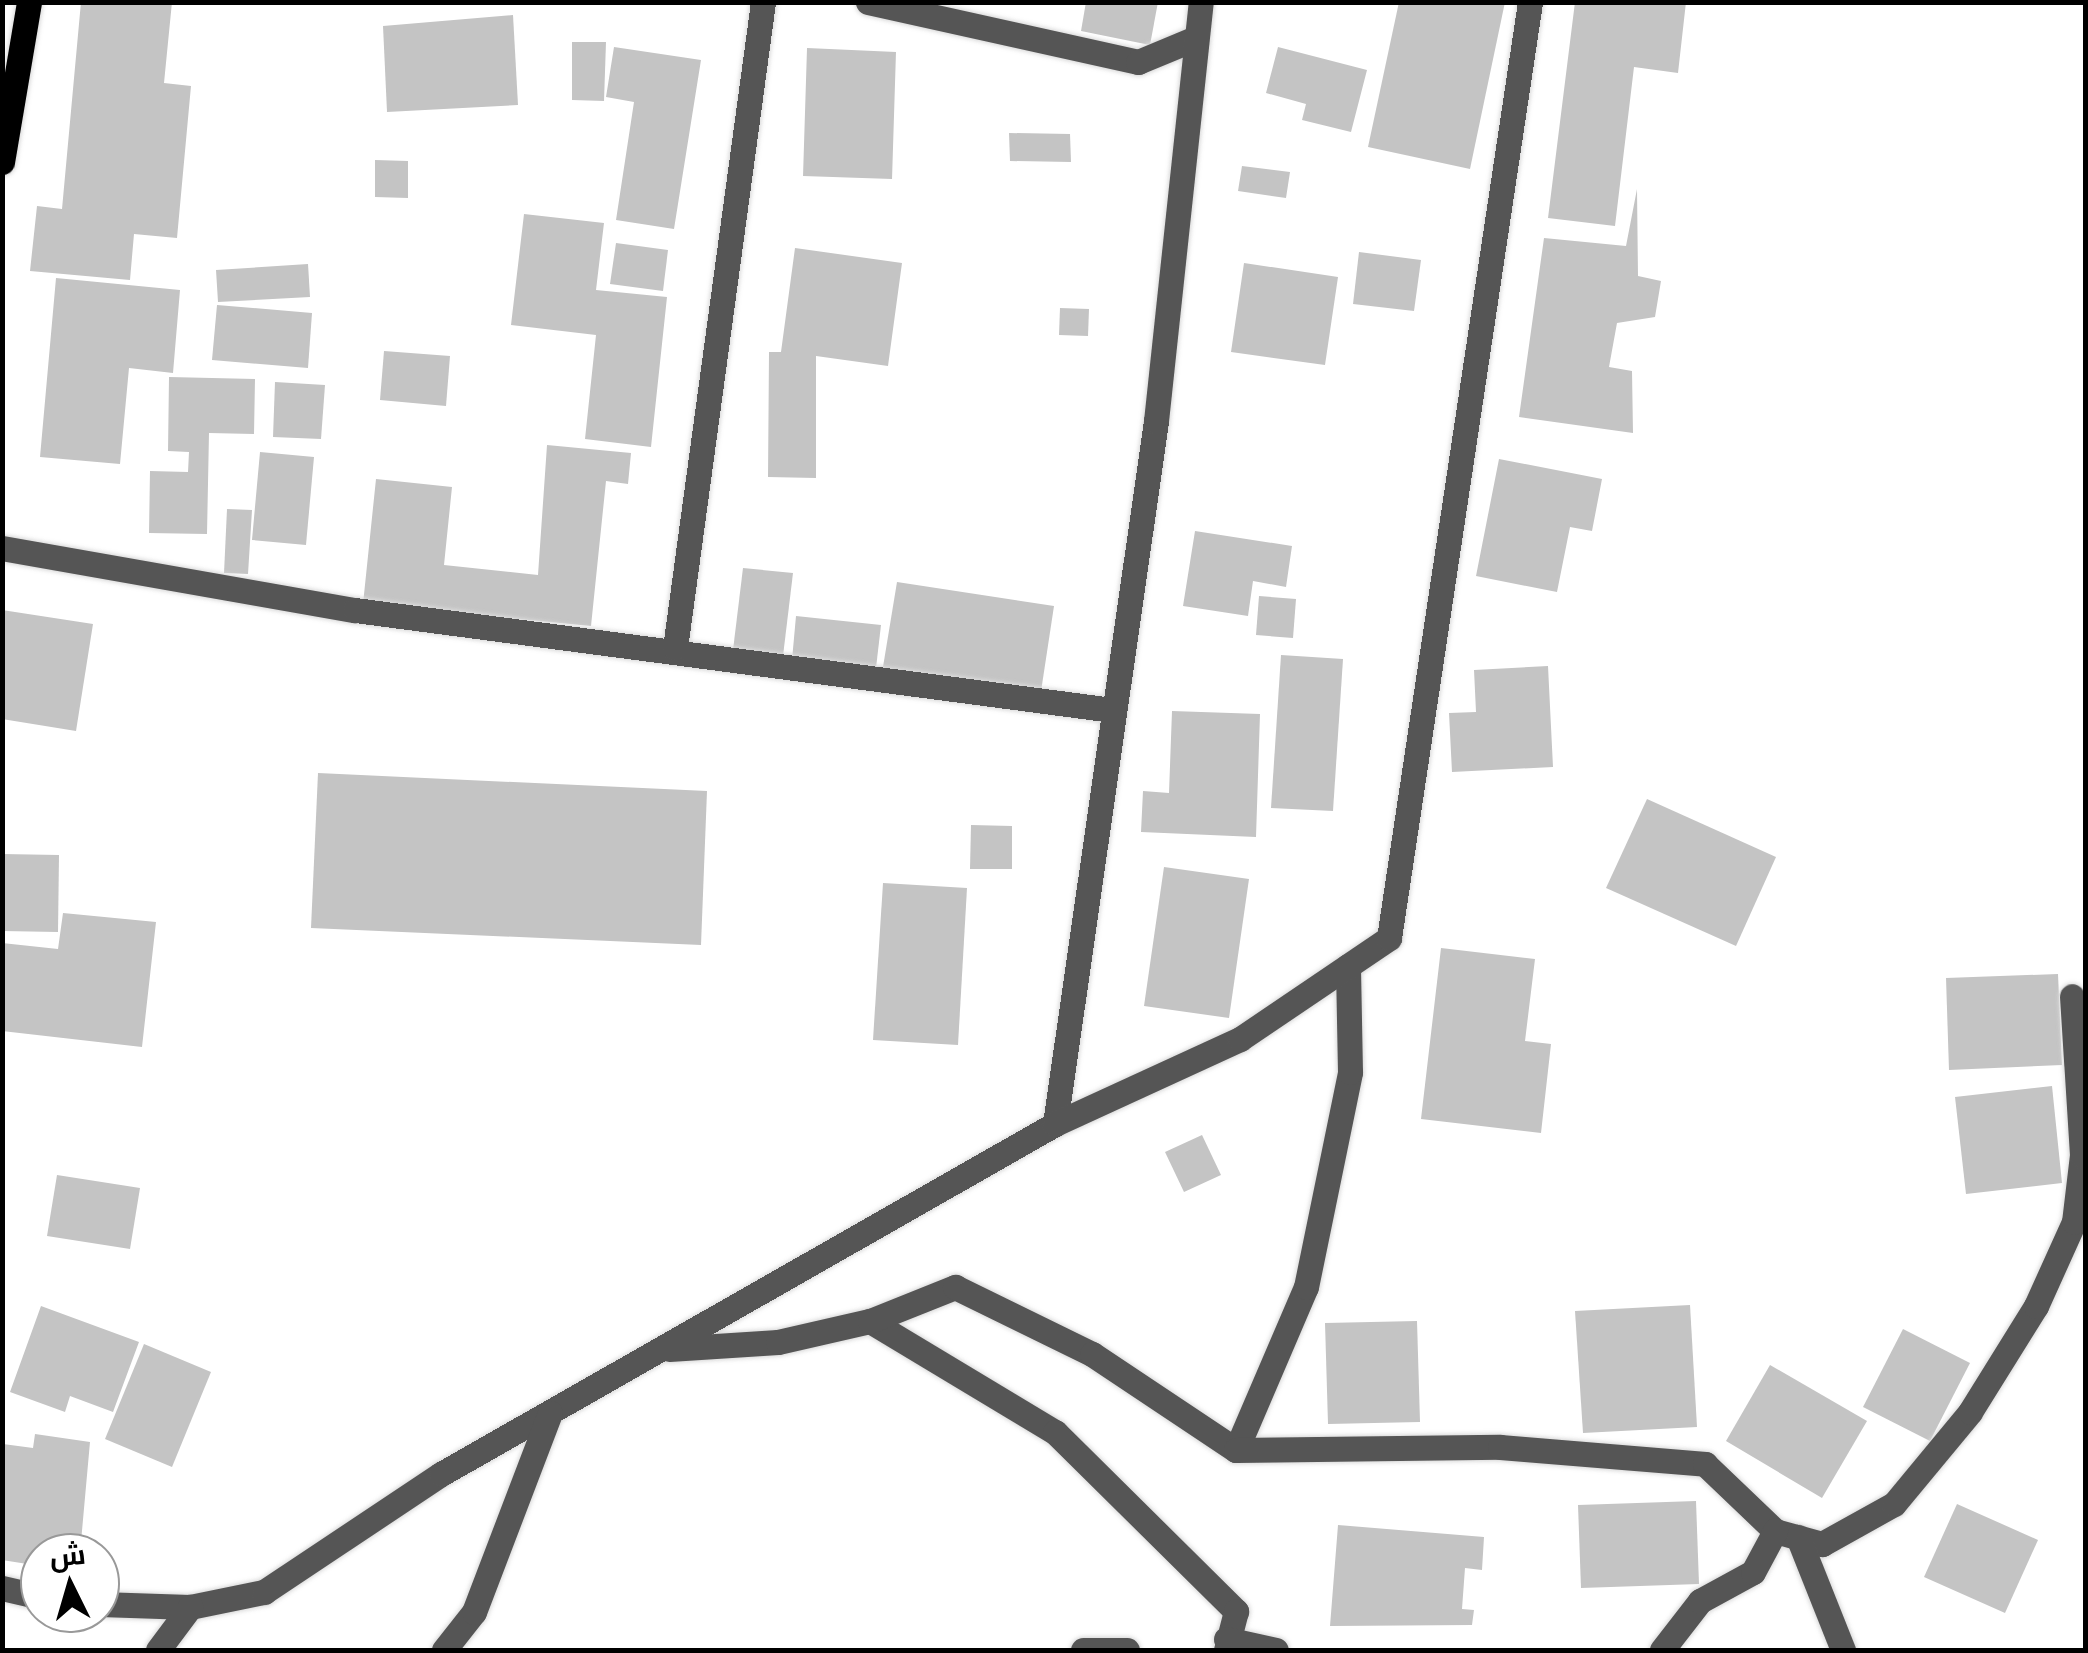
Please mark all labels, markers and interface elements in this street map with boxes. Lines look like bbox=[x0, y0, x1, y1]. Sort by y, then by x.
north arrow bbox=[20, 1533, 120, 1633]
text: ش bbox=[48, 1537, 87, 1574]

